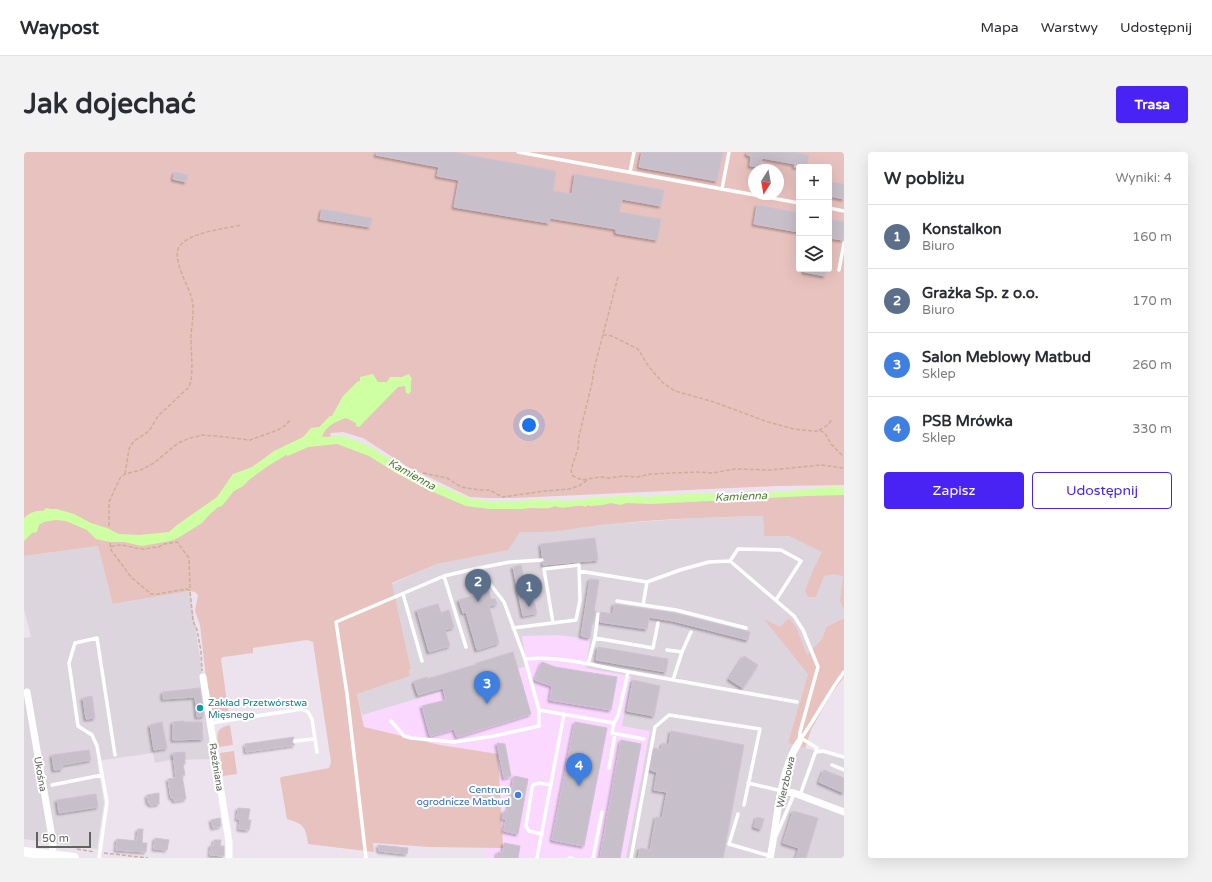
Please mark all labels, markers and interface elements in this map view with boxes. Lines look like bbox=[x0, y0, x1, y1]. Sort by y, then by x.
text: Waypost bbox=[20, 17, 99, 39]
text: Mapa bbox=[981, 19, 1019, 36]
text: Warstwy bbox=[1041, 19, 1098, 36]
text: Udostępnij bbox=[1120, 19, 1192, 36]
button: Trasa bbox=[1116, 86, 1188, 123]
text: Jak dojechać bbox=[24, 87, 196, 121]
north arrow bbox=[748, 164, 784, 200]
map controls bbox=[796, 164, 832, 272]
button: + bbox=[796, 164, 832, 200]
text: W pobliżu bbox=[884, 168, 965, 189]
text: Wyniki: 4 bbox=[1116, 170, 1172, 186]
button: − bbox=[796, 200, 832, 236]
text: Konstalkon bbox=[922, 220, 1002, 238]
text: 1 bbox=[893, 229, 901, 245]
text: 160 m bbox=[1132, 229, 1172, 245]
button: layers bbox=[796, 236, 832, 272]
text: Biuro bbox=[922, 238, 955, 254]
text: Grażka Sp. z o.o. bbox=[922, 284, 1039, 302]
text: 2 bbox=[893, 293, 901, 309]
text: 170 m bbox=[1132, 293, 1172, 309]
text: Biuro bbox=[922, 302, 955, 318]
text: Salon Meblowy Matbud bbox=[922, 348, 1091, 366]
text: 3 bbox=[893, 357, 901, 373]
text: 260 m bbox=[1132, 357, 1172, 373]
text: Sklep bbox=[922, 366, 956, 382]
text: PSB Mrówka bbox=[922, 412, 1013, 430]
your location bbox=[519, 415, 539, 435]
text: 4 bbox=[893, 421, 901, 437]
text: 330 m bbox=[1132, 421, 1172, 437]
text: Sklep bbox=[922, 430, 956, 446]
water label: Kamienna bbox=[386, 456, 438, 493]
button: Zapisz bbox=[884, 472, 1024, 509]
button: Udostępnij bbox=[1032, 472, 1172, 509]
water label: Kamienna bbox=[715, 489, 768, 504]
pin: 2 bbox=[465, 569, 491, 602]
pin: 1 bbox=[516, 574, 542, 607]
pin: 3 bbox=[474, 671, 500, 704]
place label: Zakład Przetwórstwa Mięsnego bbox=[208, 697, 307, 721]
marker: Zakład Przetwórstwa Mięsnego bbox=[195, 703, 205, 713]
street label: Rzeźniana bbox=[206, 742, 226, 792]
pin: 4 bbox=[566, 753, 592, 786]
street label: Wierzbowa bbox=[774, 755, 798, 809]
street label: Ukośna bbox=[31, 756, 49, 793]
place label: Centrum ogrodnicze Matbud bbox=[417, 784, 510, 808]
marker: Centrum ogrodnicze Matbud bbox=[513, 790, 523, 800]
scale bar bbox=[36, 830, 91, 849]
text: 50 m bbox=[42, 832, 69, 845]

